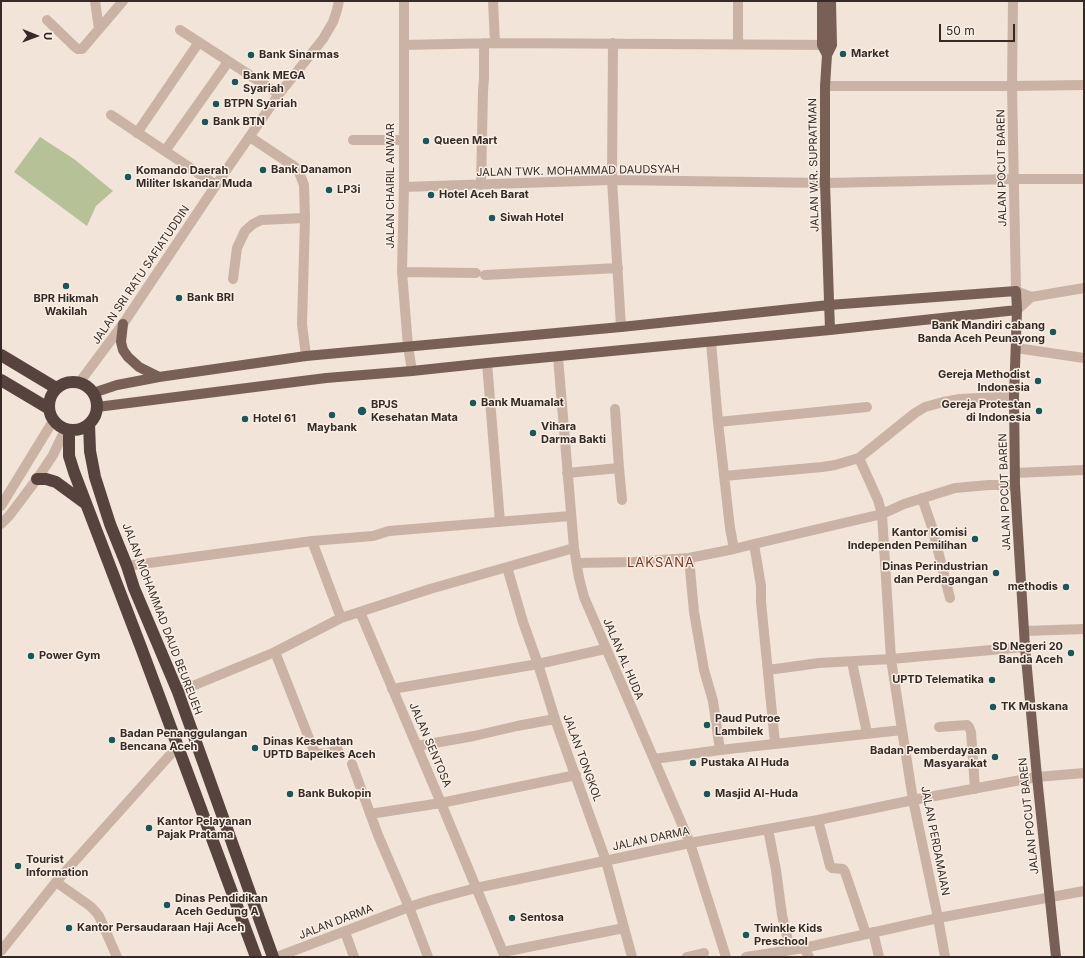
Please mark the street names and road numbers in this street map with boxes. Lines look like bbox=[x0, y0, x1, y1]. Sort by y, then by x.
street label: JALAN W.R. SUPRATMAN bbox=[806, 98, 822, 232]
street label: JALAN POCUT BAREN bbox=[994, 109, 1010, 227]
street label: JALAN CHAIRIL ANWAR bbox=[384, 123, 398, 249]
street label: JALAN TWK. MOHAMMAD DAUDSYAH bbox=[476, 163, 680, 179]
street label: JALAN SRI RATU SAFIATUDDIN bbox=[90, 203, 192, 347]
street label: JALAN POCUT BAREN bbox=[996, 433, 1014, 551]
street label: JALAN MOHAMMAD DAUD BEUREUEH bbox=[119, 521, 205, 717]
street label: JALAN AL HUDA bbox=[600, 616, 646, 702]
street label: JALAN SENTOSA bbox=[406, 701, 454, 789]
street label: JALAN TONGKOL bbox=[560, 712, 604, 804]
street label: JALAN POCUT BAREN bbox=[1016, 757, 1042, 875]
street label: JALAN PERDAMAIAN bbox=[918, 785, 952, 897]
street label: JALAN DARMA bbox=[611, 824, 691, 854]
street label: JALAN DARMA bbox=[297, 902, 375, 942]

